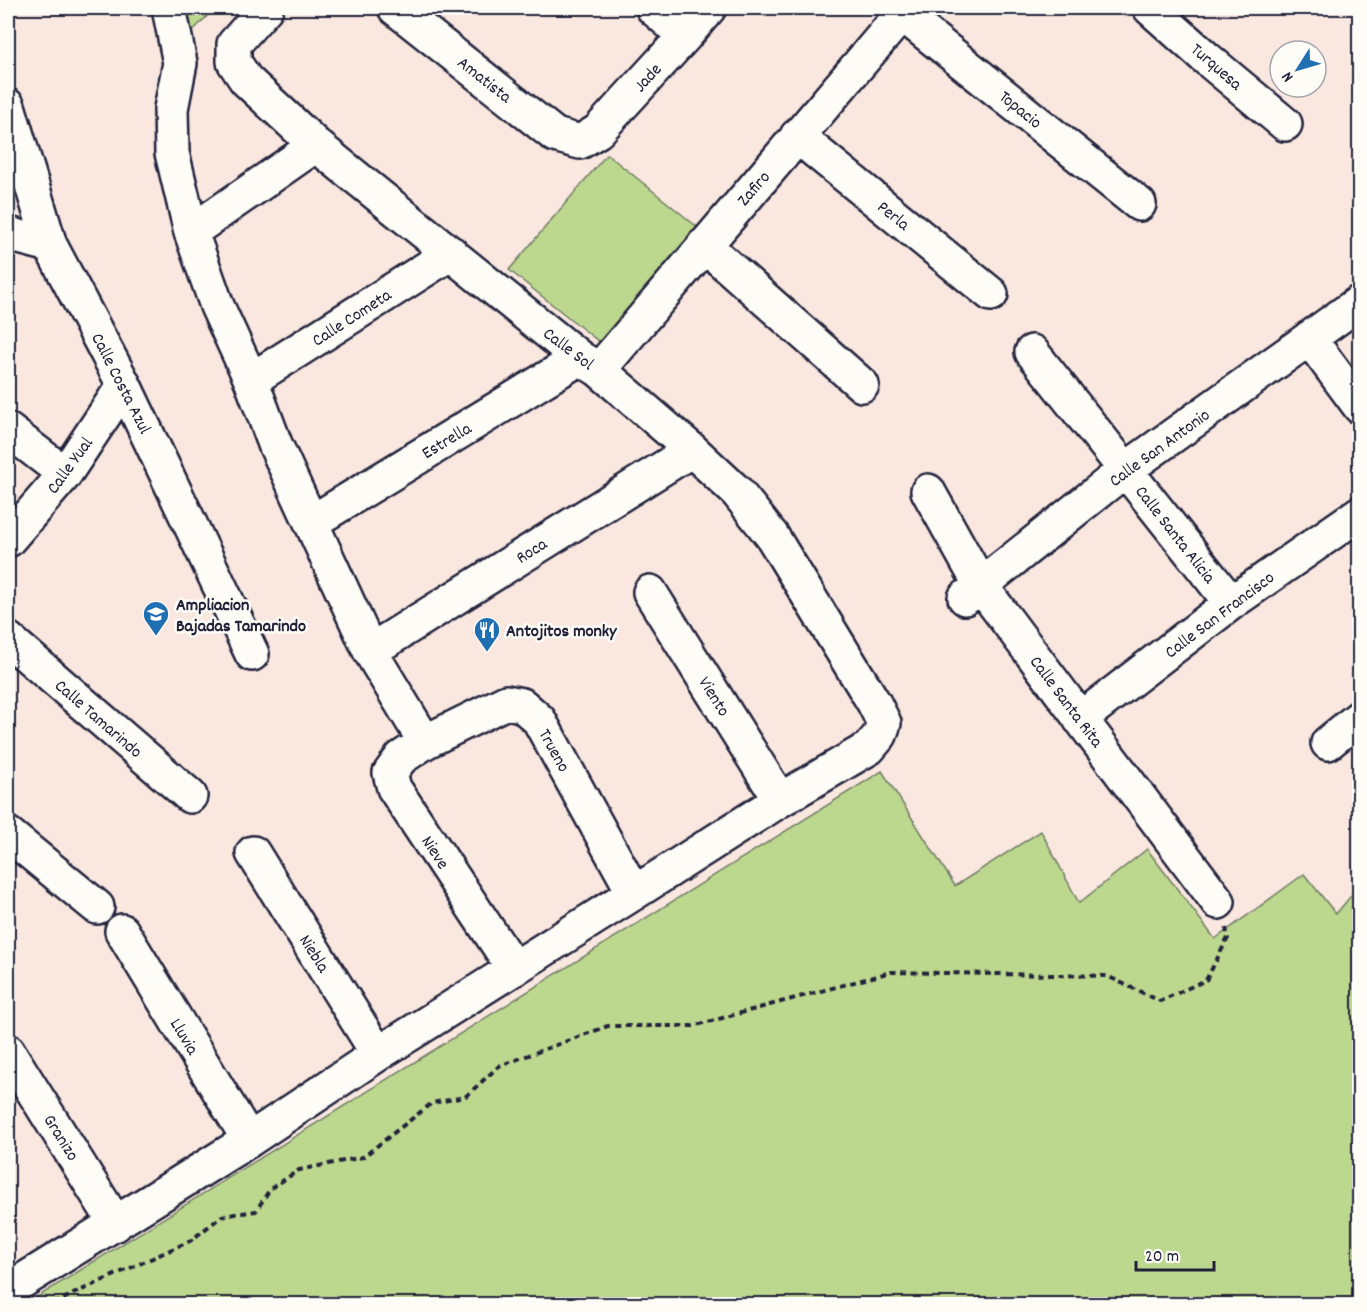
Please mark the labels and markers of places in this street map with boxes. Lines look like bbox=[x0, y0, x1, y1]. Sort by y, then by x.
place label: Ampliacion Bajadas Tamarindo bbox=[176, 594, 306, 640]
school or university icon: Ampliacion Bajadas Tamarindo bbox=[141, 599, 171, 637]
restaurant icon: Antojitos monky bbox=[472, 615, 502, 653]
place label: Antojitos monky bbox=[506, 620, 617, 645]

